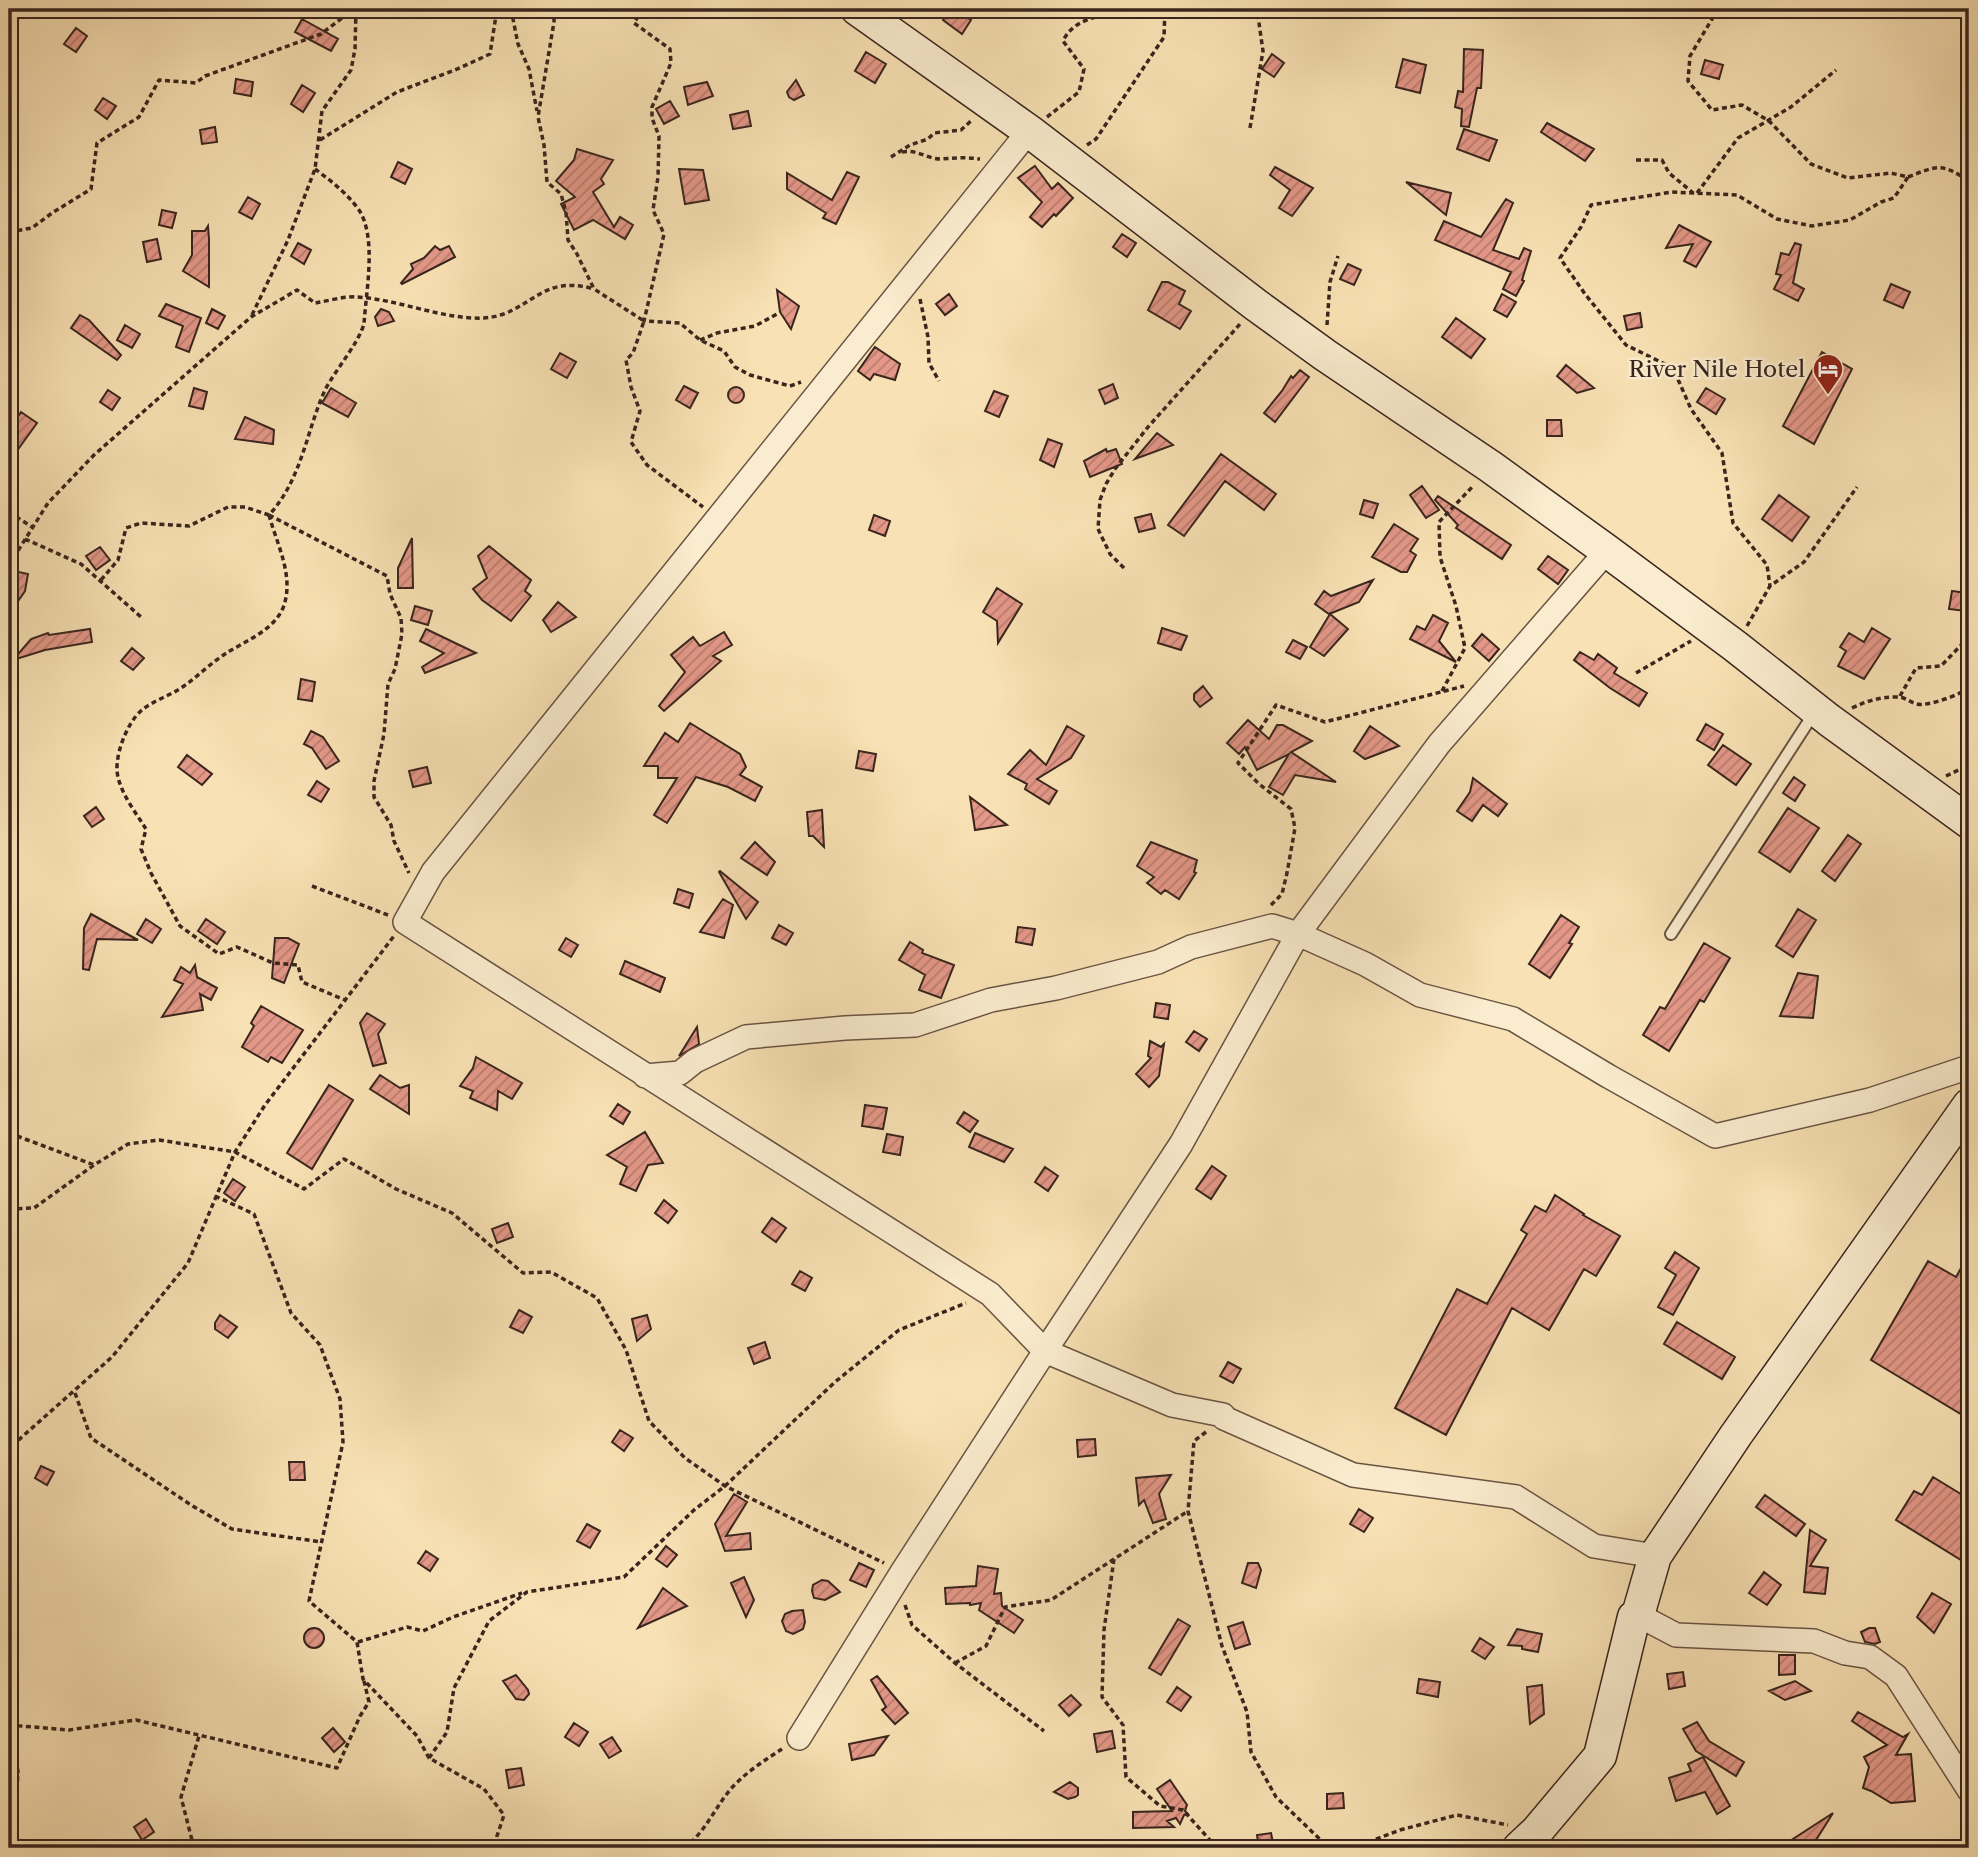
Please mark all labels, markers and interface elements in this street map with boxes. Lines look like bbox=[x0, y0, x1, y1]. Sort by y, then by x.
hotel icon: River Nile Hotel bbox=[1811, 352, 1845, 396]
place label: River Nile Hotel bbox=[1629, 355, 1805, 383]

